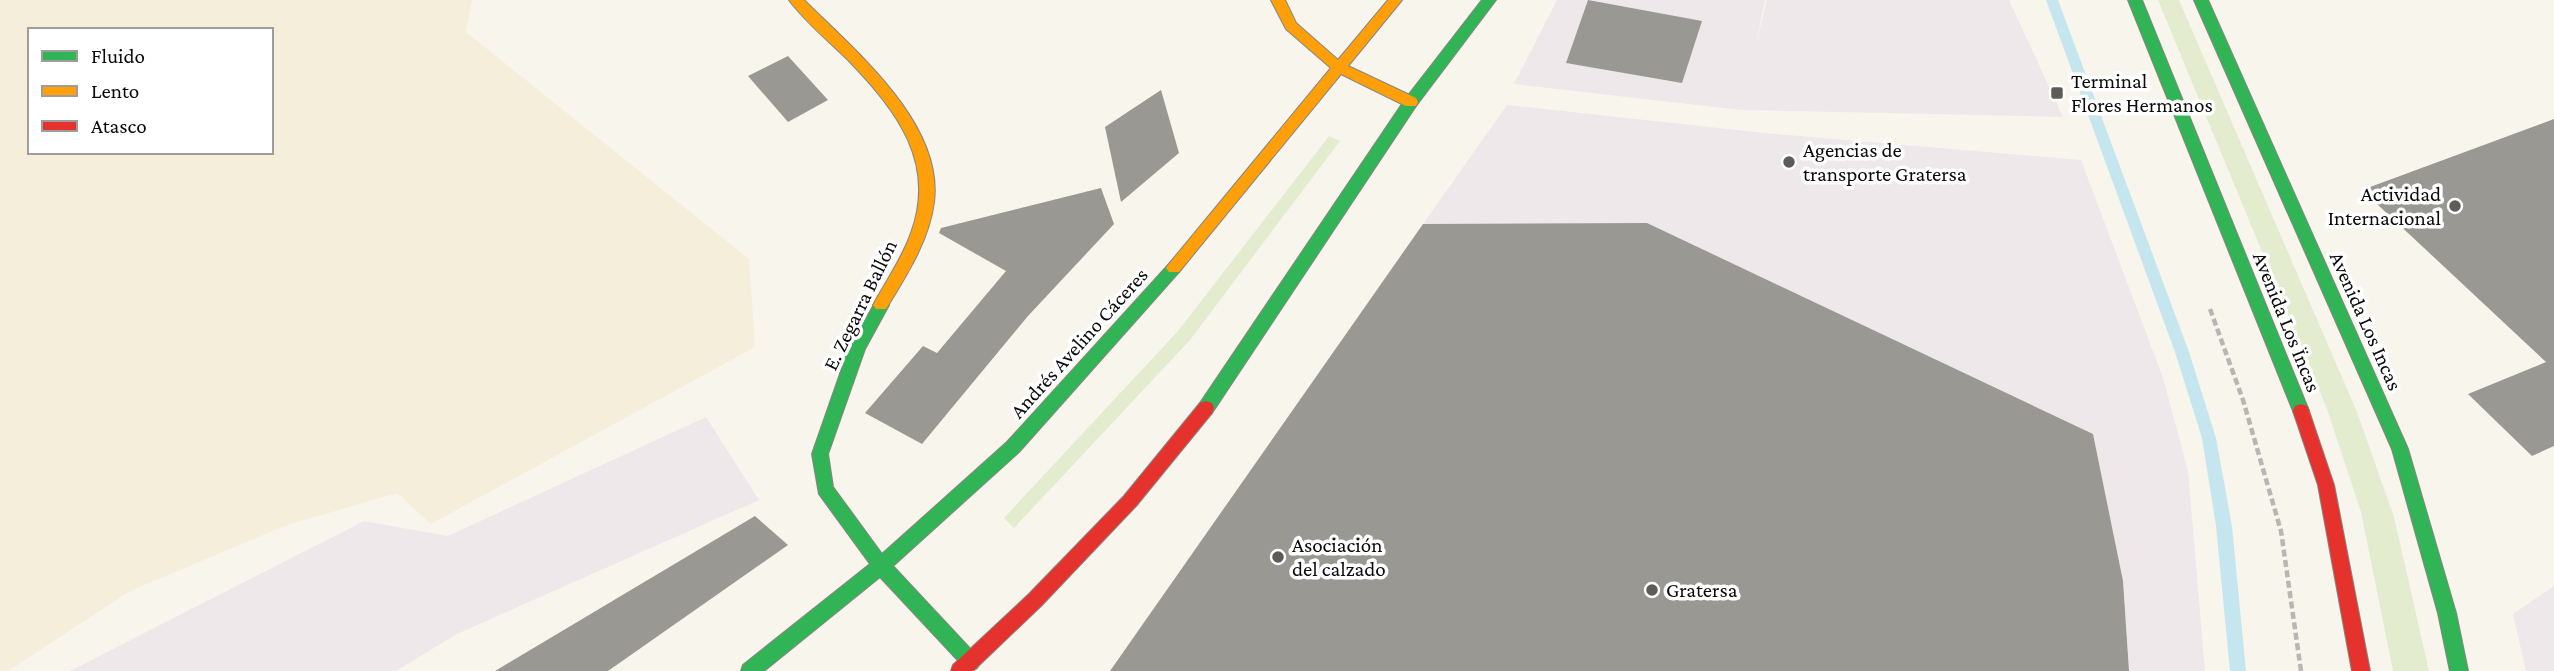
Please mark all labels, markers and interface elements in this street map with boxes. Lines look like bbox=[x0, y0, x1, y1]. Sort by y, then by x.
legend bbox=[28, 28, 273, 154]
text: Fluido bbox=[91, 44, 145, 68]
place label: Terminal Flores Hermanos bbox=[2071, 69, 2213, 117]
text: Lento bbox=[91, 79, 139, 103]
marker: Terminal Flores Hermanos bbox=[2049, 85, 2065, 101]
text: Atasco bbox=[91, 114, 147, 138]
place label: Agencias de transporte Gratersa bbox=[1803, 138, 1967, 186]
marker: Agencias de transporte Gratersa bbox=[1781, 154, 1797, 170]
place label: Actividad Internacional bbox=[2328, 182, 2441, 230]
marker: Actividad Internacional bbox=[2447, 198, 2463, 214]
street label: E. Zegarra Ballón bbox=[818, 236, 902, 374]
street label: Avenida Los Ïncas bbox=[2248, 248, 2326, 396]
street label: Avenida Los Incas bbox=[2325, 248, 2407, 394]
street label: Andrés Avelino Cáceres bbox=[1005, 263, 1153, 423]
place label: Asociación del calzado bbox=[1292, 533, 1386, 581]
marker: Asociación del calzado bbox=[1270, 549, 1286, 565]
place label: Gratersa bbox=[1666, 578, 1738, 602]
marker: Gratersa bbox=[1644, 582, 1660, 598]

